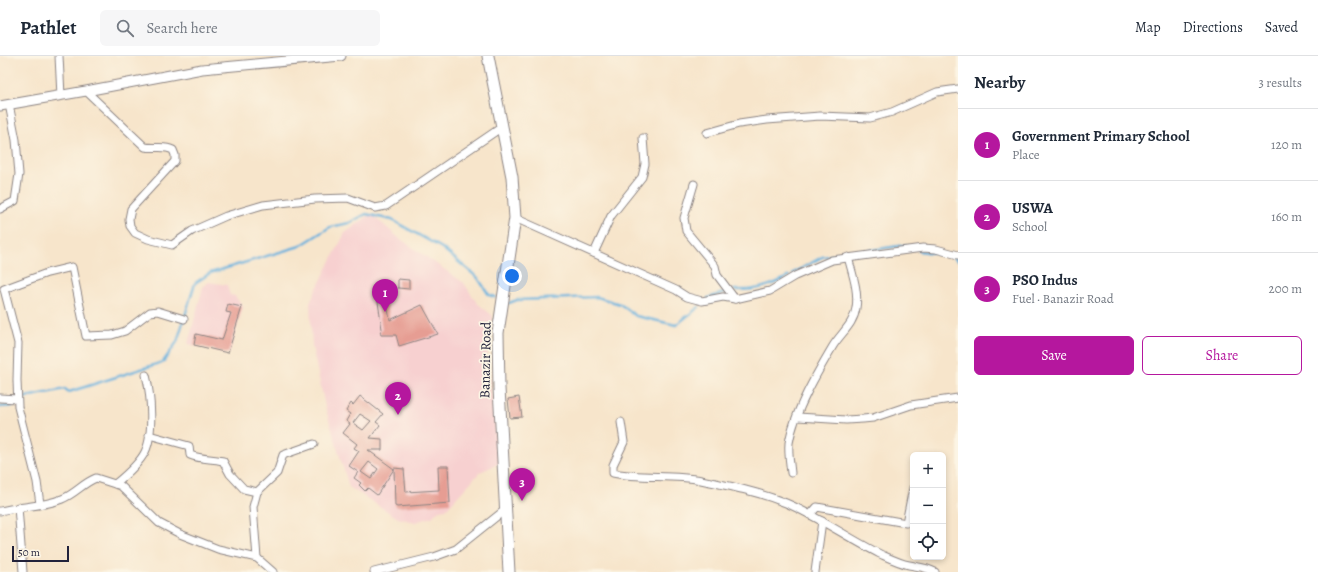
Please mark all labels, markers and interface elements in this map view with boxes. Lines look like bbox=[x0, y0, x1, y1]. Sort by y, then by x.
search box bbox=[100, 10, 380, 46]
text: Pathlet bbox=[20, 15, 76, 41]
icon: search bbox=[114, 17, 136, 39]
text: Search here bbox=[146, 18, 218, 38]
text: Map bbox=[1135, 18, 1161, 37]
text: Directions bbox=[1183, 18, 1243, 37]
text: Saved bbox=[1265, 18, 1298, 37]
text: Nearby bbox=[974, 71, 1025, 94]
text: 3 results bbox=[1258, 74, 1302, 91]
text: Government Primary School bbox=[1012, 126, 1190, 146]
text: 1 bbox=[985, 136, 989, 153]
text: 120 m bbox=[1271, 136, 1302, 153]
text: Place bbox=[1012, 146, 1040, 163]
text: USWA bbox=[1012, 198, 1053, 218]
text: 2 bbox=[984, 208, 990, 225]
text: 160 m bbox=[1271, 208, 1302, 225]
text: School bbox=[1012, 218, 1047, 235]
your location bbox=[502, 266, 522, 286]
text: PSO Indus bbox=[1012, 270, 1078, 290]
pin: 1 bbox=[372, 279, 398, 312]
text: 3 bbox=[984, 280, 990, 297]
text: 200 m bbox=[1269, 280, 1302, 297]
text: Fuel · Banazir Road bbox=[1012, 290, 1114, 307]
street label: Banazir Road bbox=[475, 321, 496, 399]
button: Save bbox=[974, 336, 1134, 375]
button: Share bbox=[1142, 336, 1302, 375]
pin: 2 bbox=[385, 382, 411, 415]
map controls bbox=[910, 452, 946, 560]
button: + bbox=[910, 452, 946, 488]
pin: 3 bbox=[509, 468, 535, 501]
button: − bbox=[910, 488, 946, 524]
button: locate bbox=[910, 524, 946, 560]
scale bar bbox=[12, 544, 69, 563]
text: 50 m bbox=[18, 545, 40, 560]

